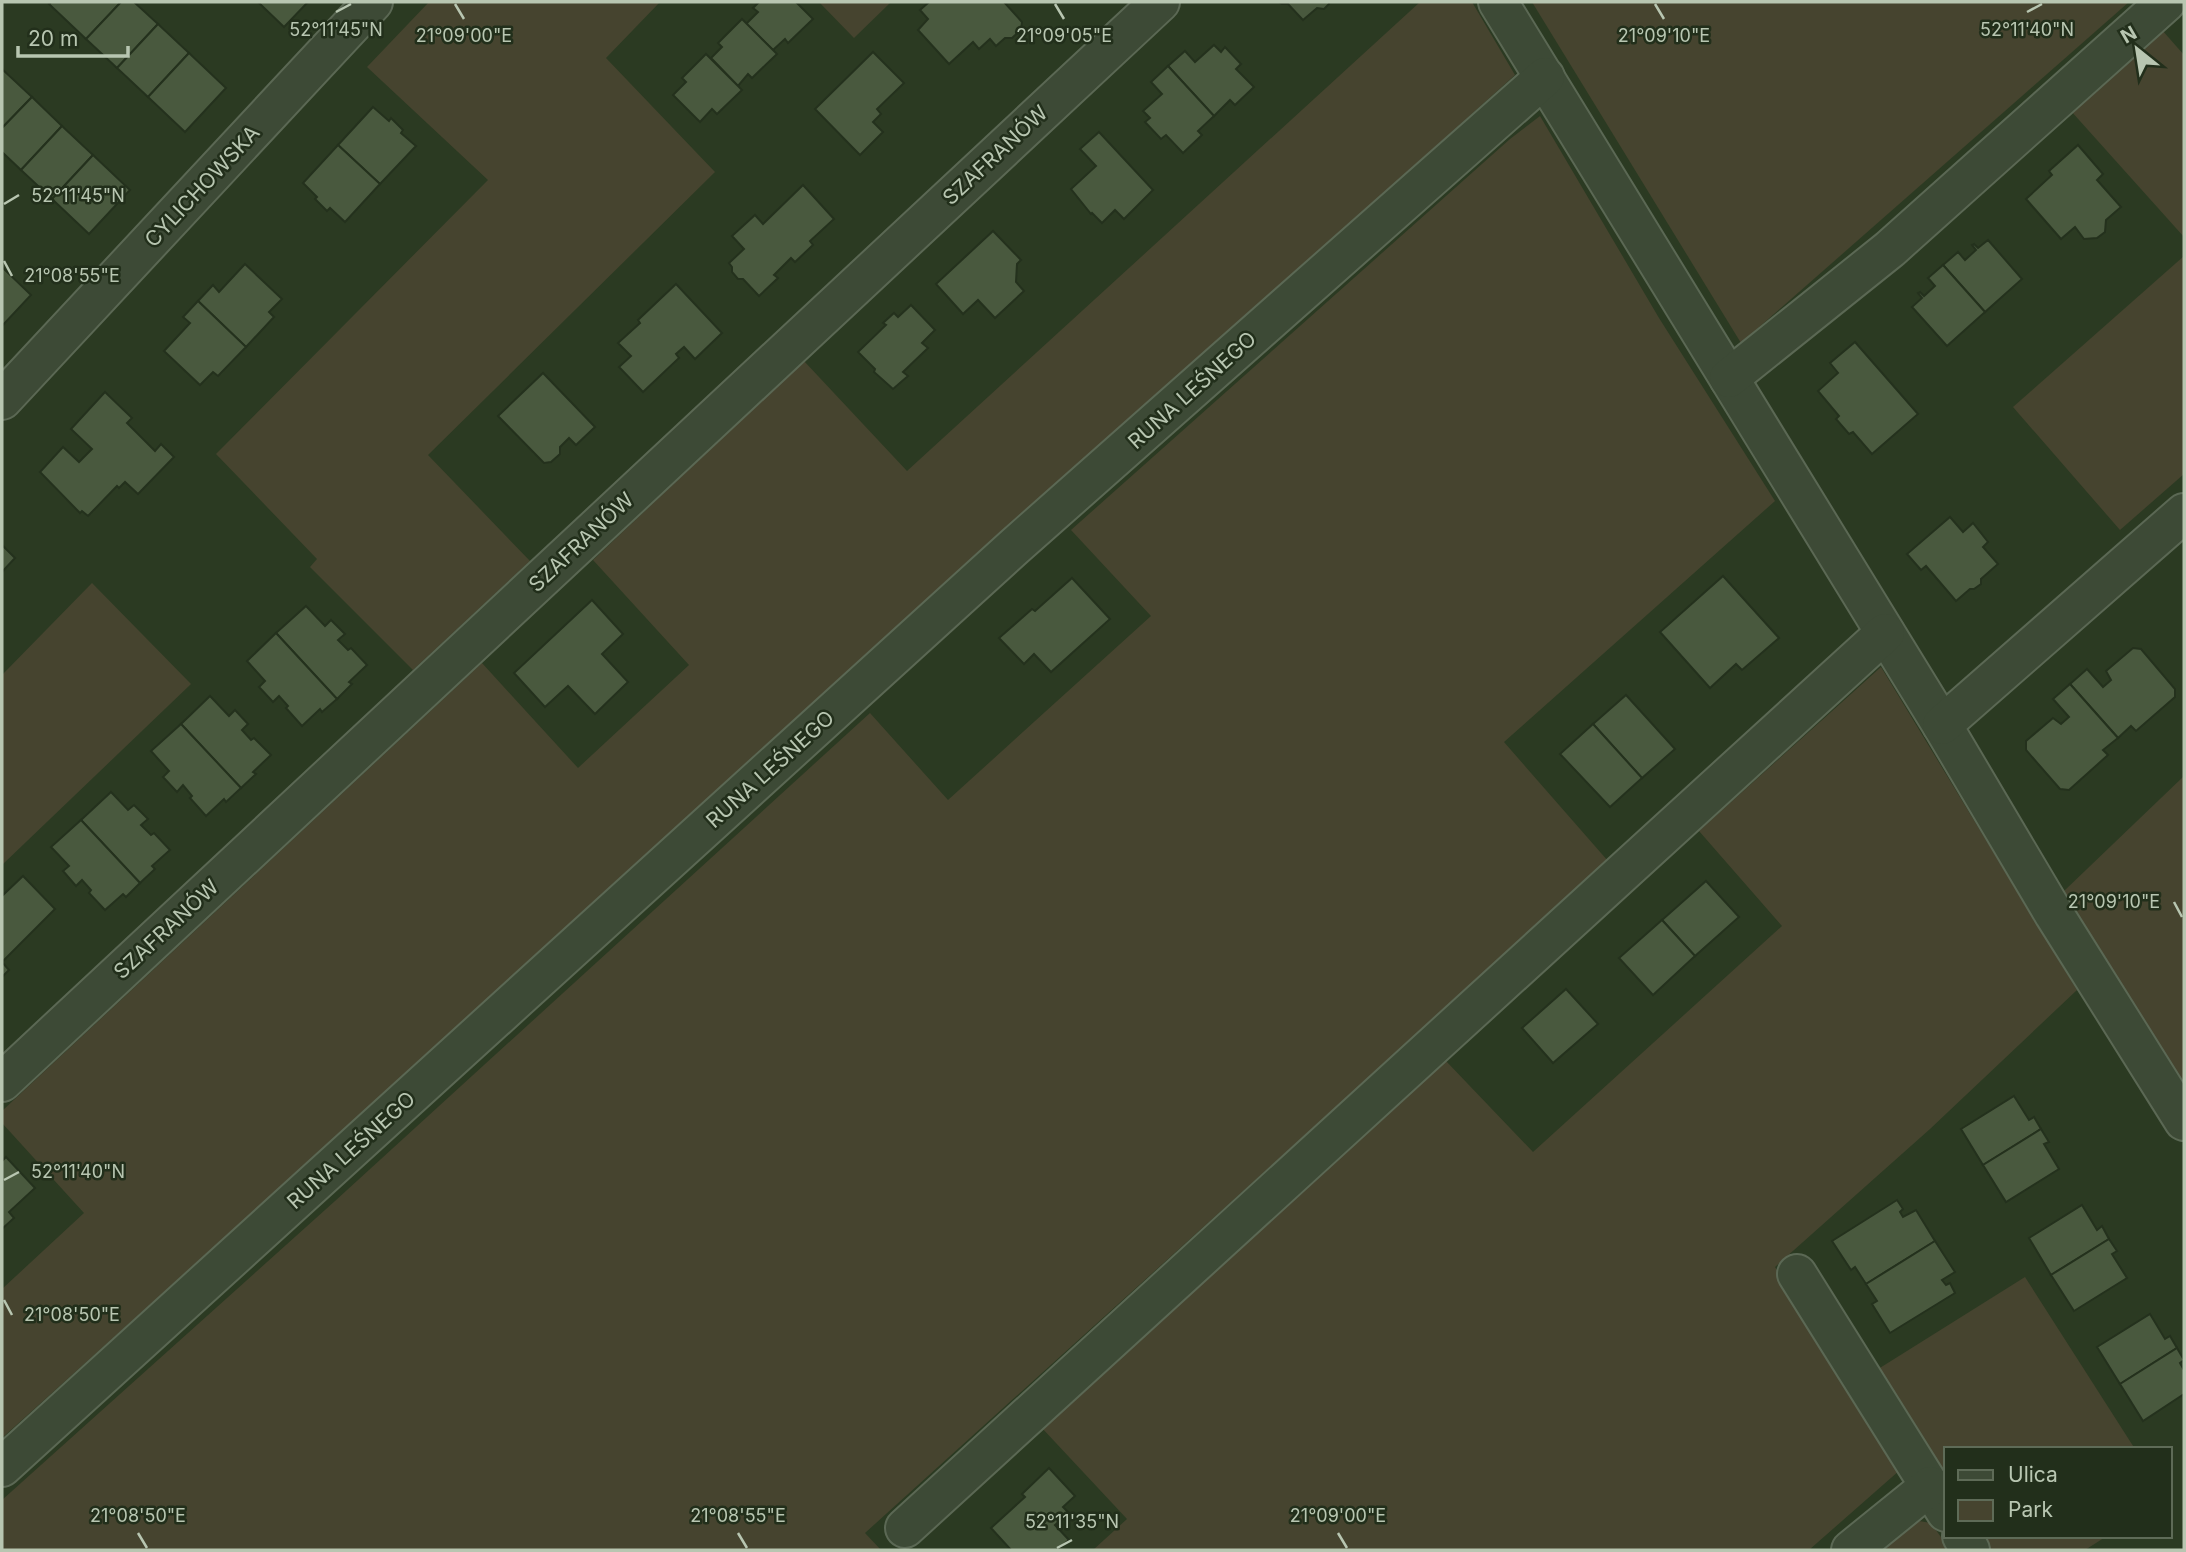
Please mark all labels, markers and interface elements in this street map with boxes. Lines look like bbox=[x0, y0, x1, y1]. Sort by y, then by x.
scale bar bbox=[18, 14, 128, 58]
north arrow bbox=[2102, 14, 2172, 84]
text: 52°11'45"N bbox=[289, 19, 383, 40]
text: 52°11'40"N bbox=[1980, 19, 2074, 40]
text: N bbox=[2117, 21, 2141, 48]
text: 21°09'00"E bbox=[416, 25, 512, 46]
text: 21°09'05"E bbox=[1016, 25, 1112, 46]
text: 21°09'10"E bbox=[1618, 25, 1710, 46]
text: 20 m bbox=[28, 26, 78, 51]
street label: SZAFRANÓW bbox=[937, 99, 1053, 210]
street label: CYLICHOWSKA bbox=[139, 120, 265, 252]
text: 52°11'45"N bbox=[31, 185, 125, 206]
text: 21°08'55"E bbox=[24, 265, 120, 286]
street label: RUNA LEŚNEGO bbox=[1122, 325, 1261, 454]
street label: SZAFRANÓW bbox=[523, 486, 639, 597]
street label: RUNA LEŚNEGO bbox=[700, 704, 839, 833]
street label: SZAFRANÓW bbox=[108, 873, 224, 984]
text: 21°09'10"E bbox=[2068, 891, 2160, 912]
street label: RUNA LEŚNEGO bbox=[281, 1085, 420, 1214]
text: 52°11'40"N bbox=[31, 1161, 125, 1182]
text: 21°08'50"E bbox=[24, 1304, 120, 1325]
legend bbox=[1944, 1447, 2172, 1538]
text: Ulica bbox=[2008, 1462, 2058, 1487]
text: Park bbox=[2008, 1497, 2053, 1522]
text: 21°08'50"E bbox=[90, 1505, 186, 1526]
text: 21°08'55"E bbox=[690, 1505, 786, 1526]
text: 21°09'00"E bbox=[1290, 1505, 1386, 1526]
text: 52°11'35"N bbox=[1025, 1511, 1119, 1532]

